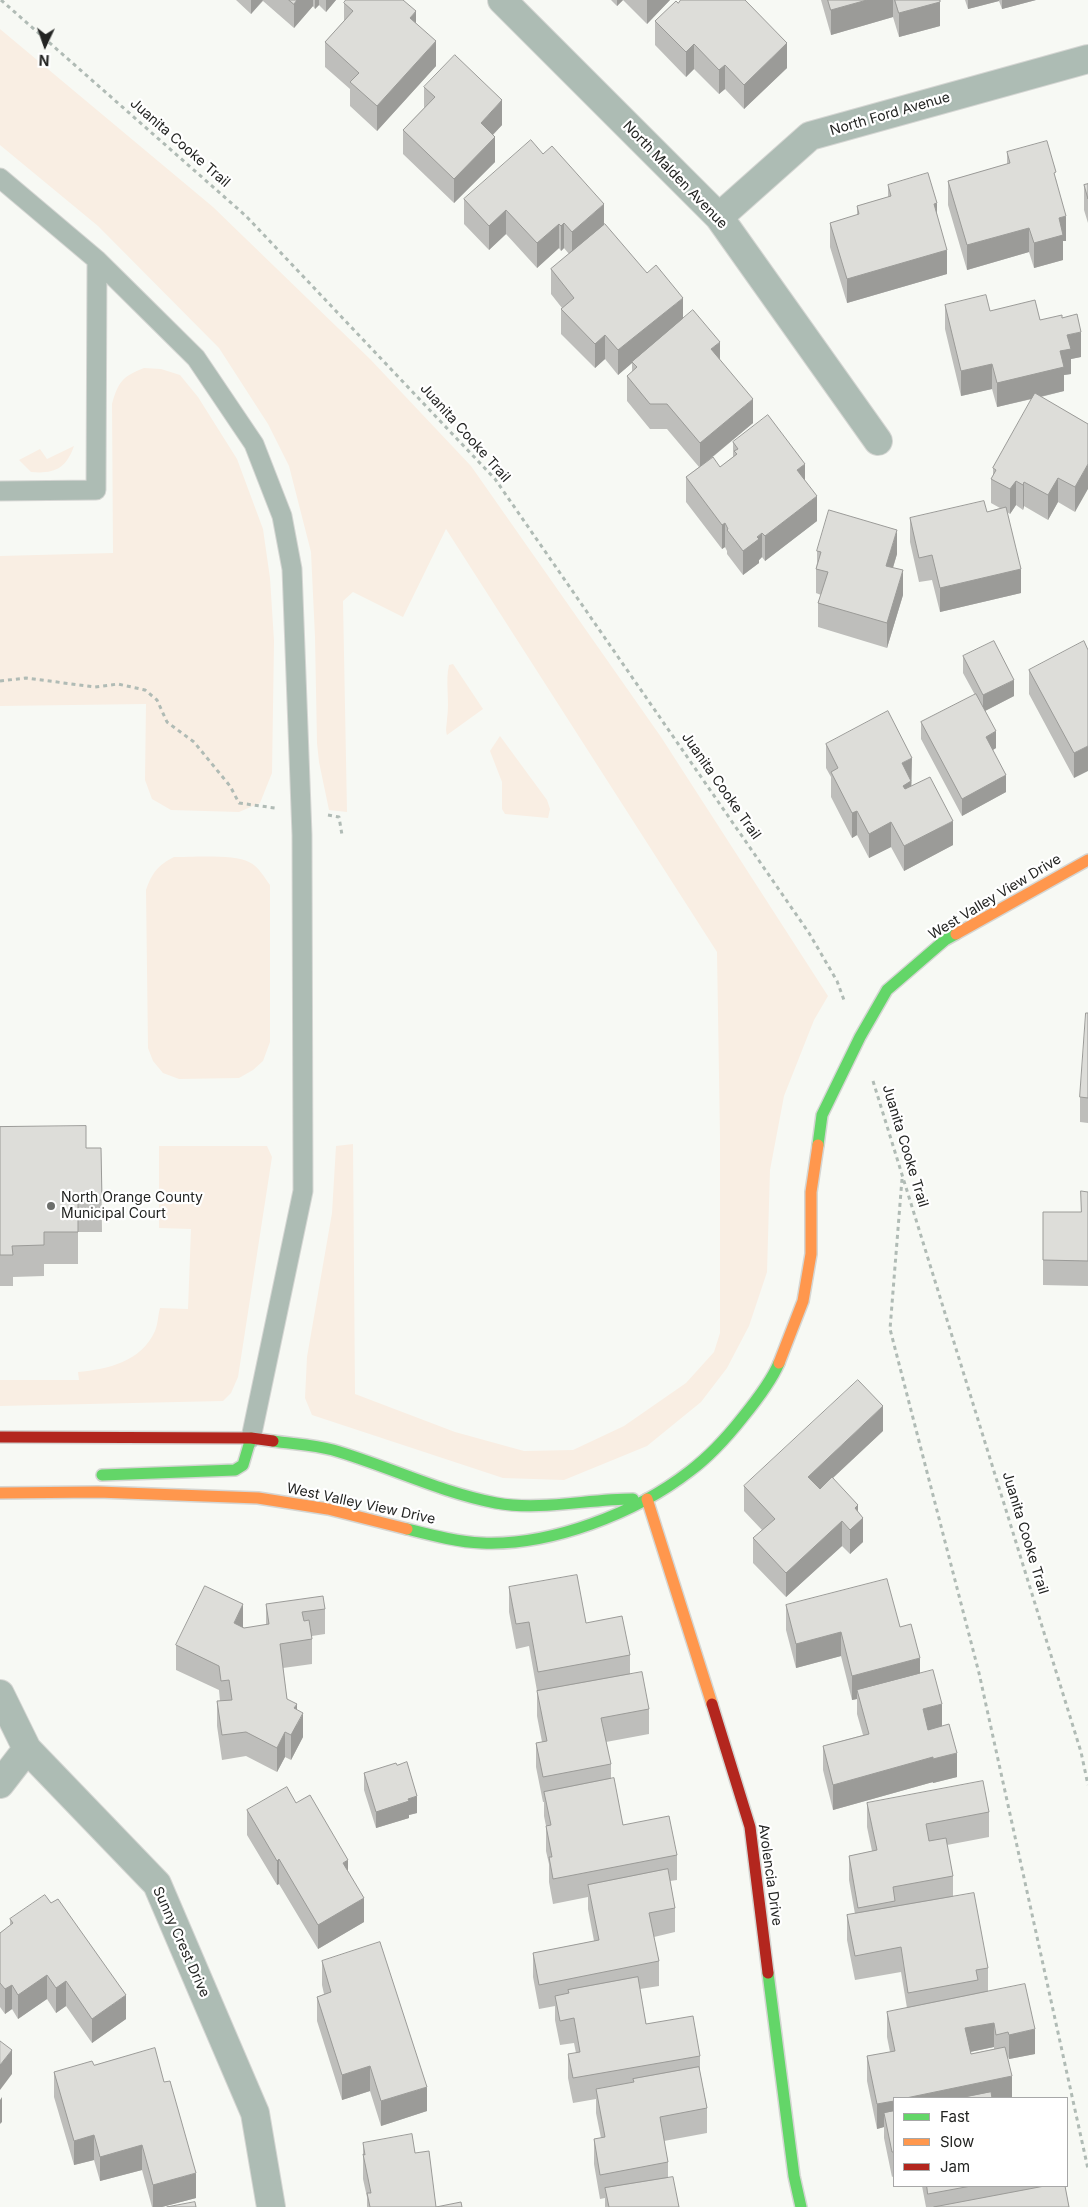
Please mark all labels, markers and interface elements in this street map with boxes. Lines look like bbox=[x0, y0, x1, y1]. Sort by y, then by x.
north arrow bbox=[20, 20, 70, 70]
text: N bbox=[38, 52, 50, 69]
street label: North Ford Avenue bbox=[828, 89, 952, 139]
street label: Juanita Cooke Trail bbox=[127, 95, 233, 191]
street label: North Malden Avenue bbox=[619, 118, 731, 232]
street label: Juanita Cooke Trail bbox=[416, 380, 514, 486]
street label: Juanita Cooke Trail bbox=[678, 729, 764, 843]
street label: West Valley View Drive bbox=[926, 851, 1064, 943]
street label: Juanita Cooke Trail bbox=[878, 1083, 932, 1209]
place label: North Orange County Municipal Court bbox=[61, 1190, 203, 1222]
marker: North Orange County Municipal Court bbox=[45, 1200, 57, 1212]
street label: Juanita Cooke Trail bbox=[998, 1470, 1052, 1596]
street label: West Valley View Drive bbox=[285, 1480, 437, 1528]
street label: Avolencia Drive bbox=[755, 1823, 785, 1927]
street label: Sunny Crest Drive bbox=[149, 1884, 213, 2000]
legend bbox=[893, 2097, 1068, 2187]
text: Fast bbox=[940, 2107, 970, 2126]
text: Slow bbox=[940, 2132, 974, 2151]
text: Jam bbox=[940, 2157, 970, 2176]

